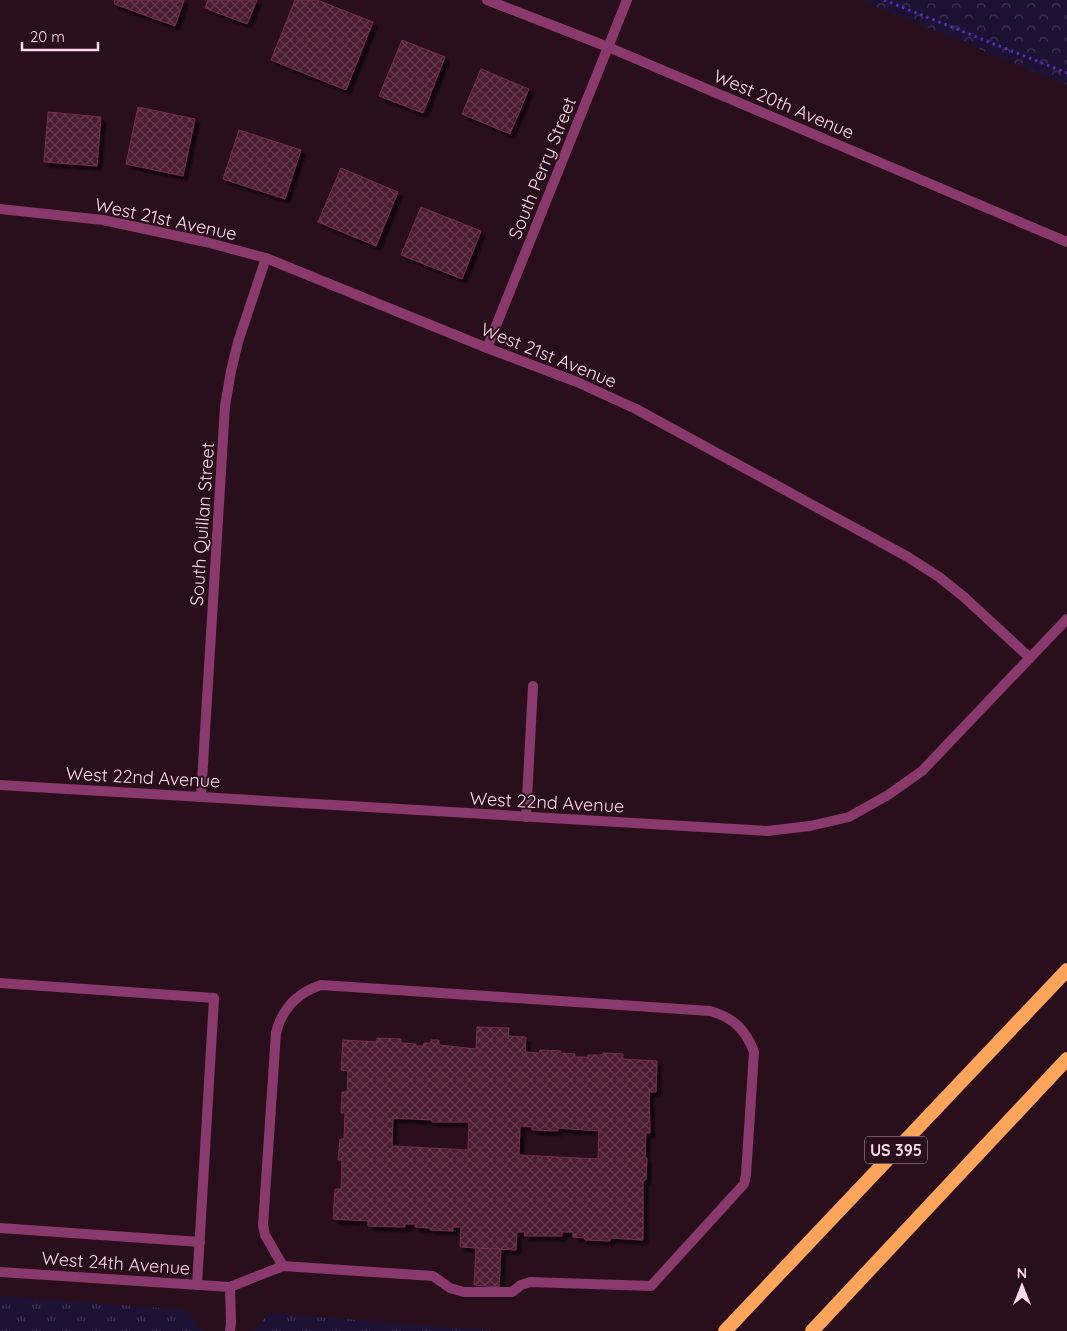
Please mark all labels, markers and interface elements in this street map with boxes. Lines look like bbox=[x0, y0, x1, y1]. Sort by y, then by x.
scale bar bbox=[22, 20, 99, 52]
text: 20 m bbox=[30, 27, 65, 46]
street label: West 20th Avenue bbox=[710, 64, 858, 144]
street label: South Perry Street bbox=[503, 94, 581, 242]
street label: West 21st Avenue bbox=[93, 193, 239, 245]
street label: West 21st Avenue bbox=[478, 317, 620, 393]
street label: South Quillan Street bbox=[185, 441, 219, 607]
street label: West 22nd Avenue bbox=[65, 761, 221, 793]
street label: West 22nd Avenue bbox=[469, 786, 625, 818]
road number: US 395 bbox=[865, 1136, 927, 1164]
street label: West 24th Avenue bbox=[41, 1246, 191, 1280]
north arrow bbox=[997, 1261, 1047, 1311]
text: N bbox=[1017, 1264, 1027, 1282]

